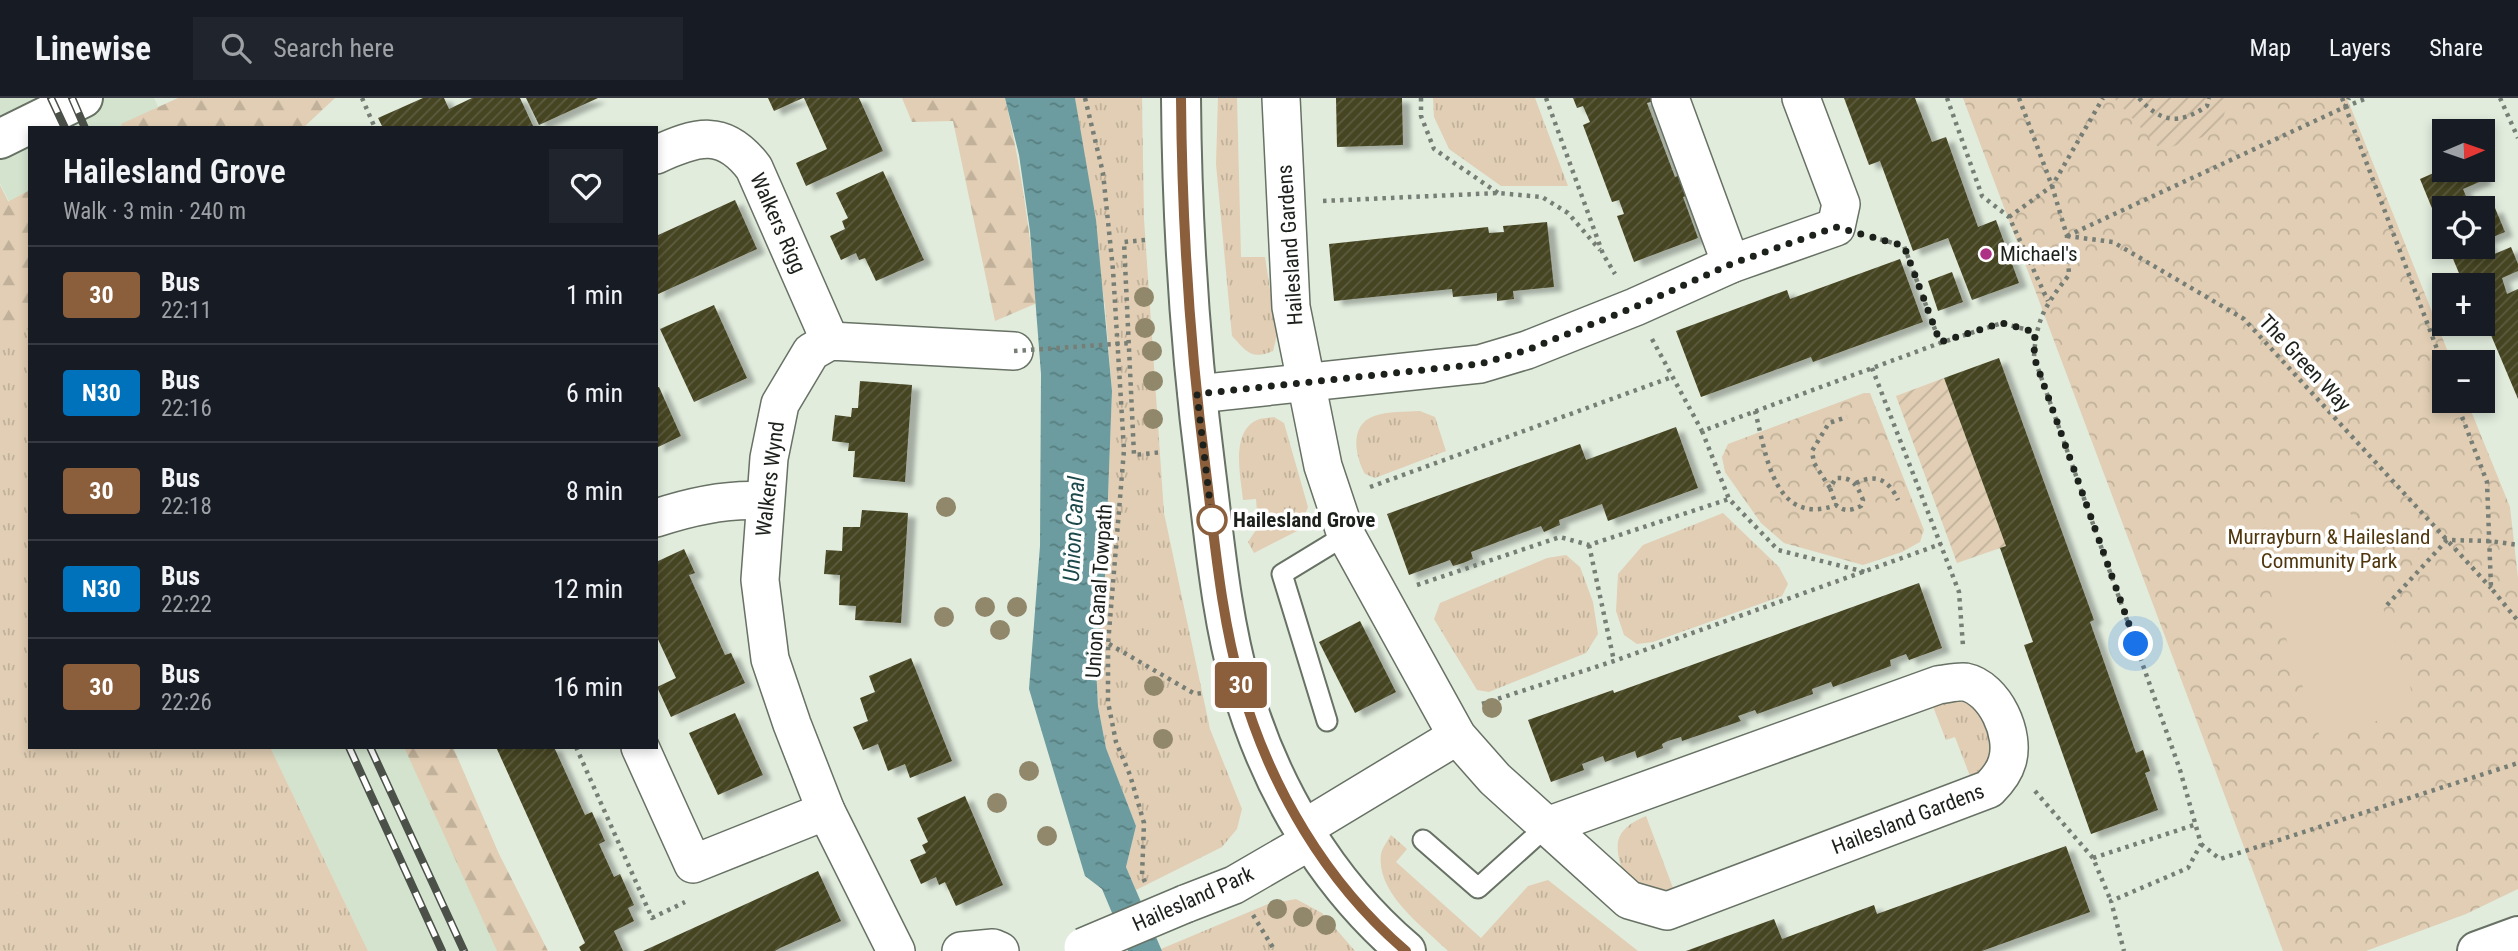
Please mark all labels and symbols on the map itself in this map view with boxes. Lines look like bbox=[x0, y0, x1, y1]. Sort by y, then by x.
north arrow bbox=[2432, 119, 2496, 182]
street label: Hailesland Gardens bbox=[1272, 164, 1308, 326]
street label: Walkers Rigg bbox=[745, 169, 811, 277]
place label: Michael's bbox=[2000, 242, 2078, 266]
marker: Michael's bbox=[1978, 246, 1994, 262]
street label: The Green Way bbox=[2254, 310, 2356, 416]
street label: Walkers Wynd bbox=[751, 420, 789, 538]
water label: Union Canal bbox=[1058, 475, 1090, 582]
street label: Union Canal Towpath bbox=[1081, 503, 1117, 679]
marker: Hailesland Grove bbox=[1197, 505, 1227, 535]
place label: Hailesland Grove bbox=[1233, 508, 1375, 532]
park label: Murrayburn & Hailesland Community Park bbox=[2228, 525, 2430, 573]
your location bbox=[2118, 626, 2153, 661]
line badge: 30 bbox=[1210, 662, 1272, 708]
street label: Hailesland Gardens bbox=[1828, 779, 1988, 859]
street label: Hailesland Park bbox=[1129, 861, 1258, 936]

